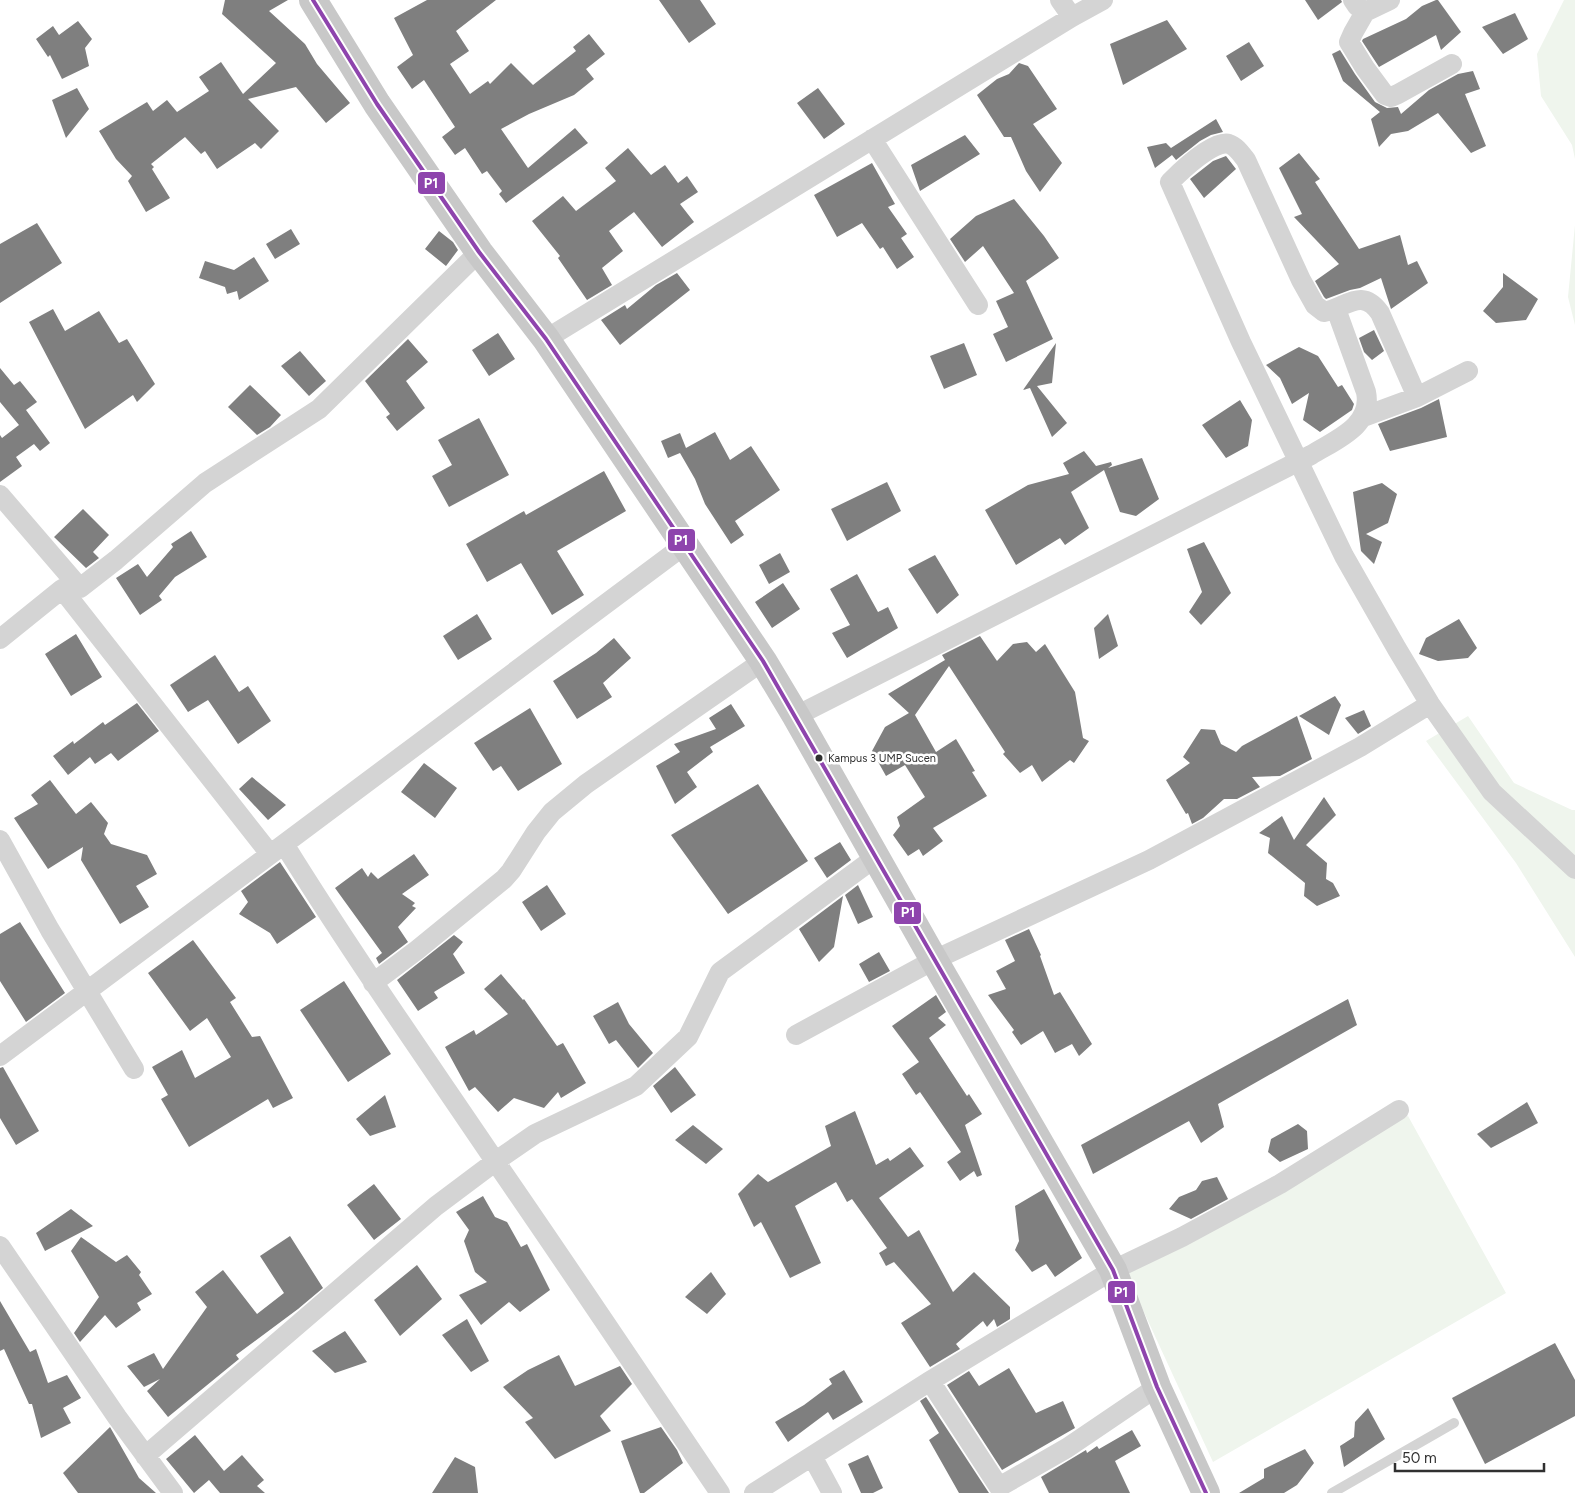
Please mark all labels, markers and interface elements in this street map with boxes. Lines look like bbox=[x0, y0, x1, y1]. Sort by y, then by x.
line badge: P1 bbox=[417, 171, 446, 195]
text: P1 bbox=[424, 175, 438, 192]
line badge: P1 bbox=[667, 528, 696, 552]
text: P1 bbox=[674, 532, 688, 549]
place label: Kampus 3 UMP Sucen bbox=[828, 752, 936, 765]
marker: Kampus 3 UMP Sucen bbox=[814, 753, 824, 763]
line badge: P1 bbox=[893, 901, 922, 925]
text: P1 bbox=[901, 904, 915, 921]
line badge: P1 bbox=[1107, 1280, 1136, 1304]
text: P1 bbox=[1114, 1284, 1128, 1301]
scale bar bbox=[1395, 1440, 1544, 1472]
text: 50 m bbox=[1402, 1449, 1437, 1467]

